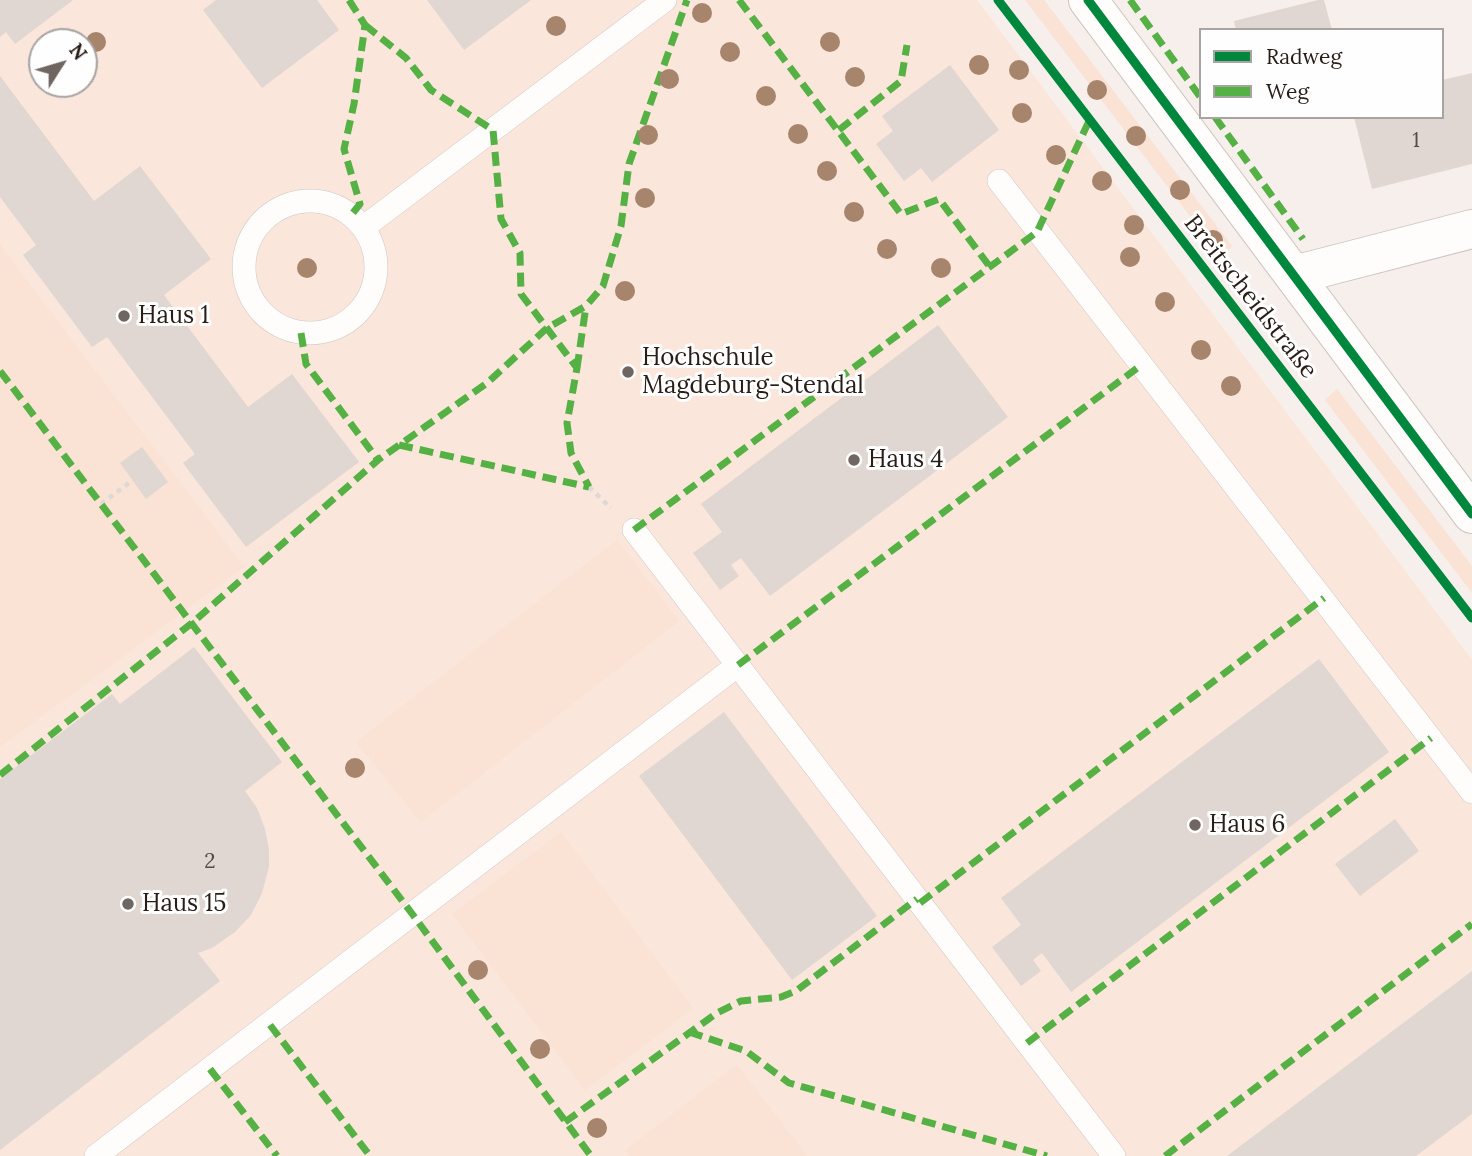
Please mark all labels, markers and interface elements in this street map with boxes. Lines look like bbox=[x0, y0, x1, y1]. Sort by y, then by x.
north arrow bbox=[28, 28, 98, 98]
legend bbox=[1199, 28, 1444, 119]
text: N bbox=[64, 38, 92, 65]
text: Radweg bbox=[1266, 43, 1342, 70]
text: Weg bbox=[1266, 78, 1309, 105]
house number: 1 bbox=[1412, 128, 1420, 154]
street label: Breitscheidstraße bbox=[1177, 210, 1323, 384]
place label: Haus 1 bbox=[138, 302, 209, 330]
marker: Haus 1 bbox=[116, 308, 132, 324]
place label: Hochschule Magdeburg-Stendal bbox=[642, 344, 864, 400]
marker: Hochschule Magdeburg-Stendal bbox=[620, 364, 636, 380]
place label: Haus 4 bbox=[868, 446, 944, 474]
marker: Haus 4 bbox=[846, 452, 862, 468]
place label: Haus 6 bbox=[1209, 811, 1285, 839]
marker: Haus 6 bbox=[1187, 817, 1203, 833]
house number: 2 bbox=[204, 849, 216, 875]
place label: Haus 15 bbox=[142, 890, 226, 918]
marker: Haus 15 bbox=[120, 896, 136, 912]

